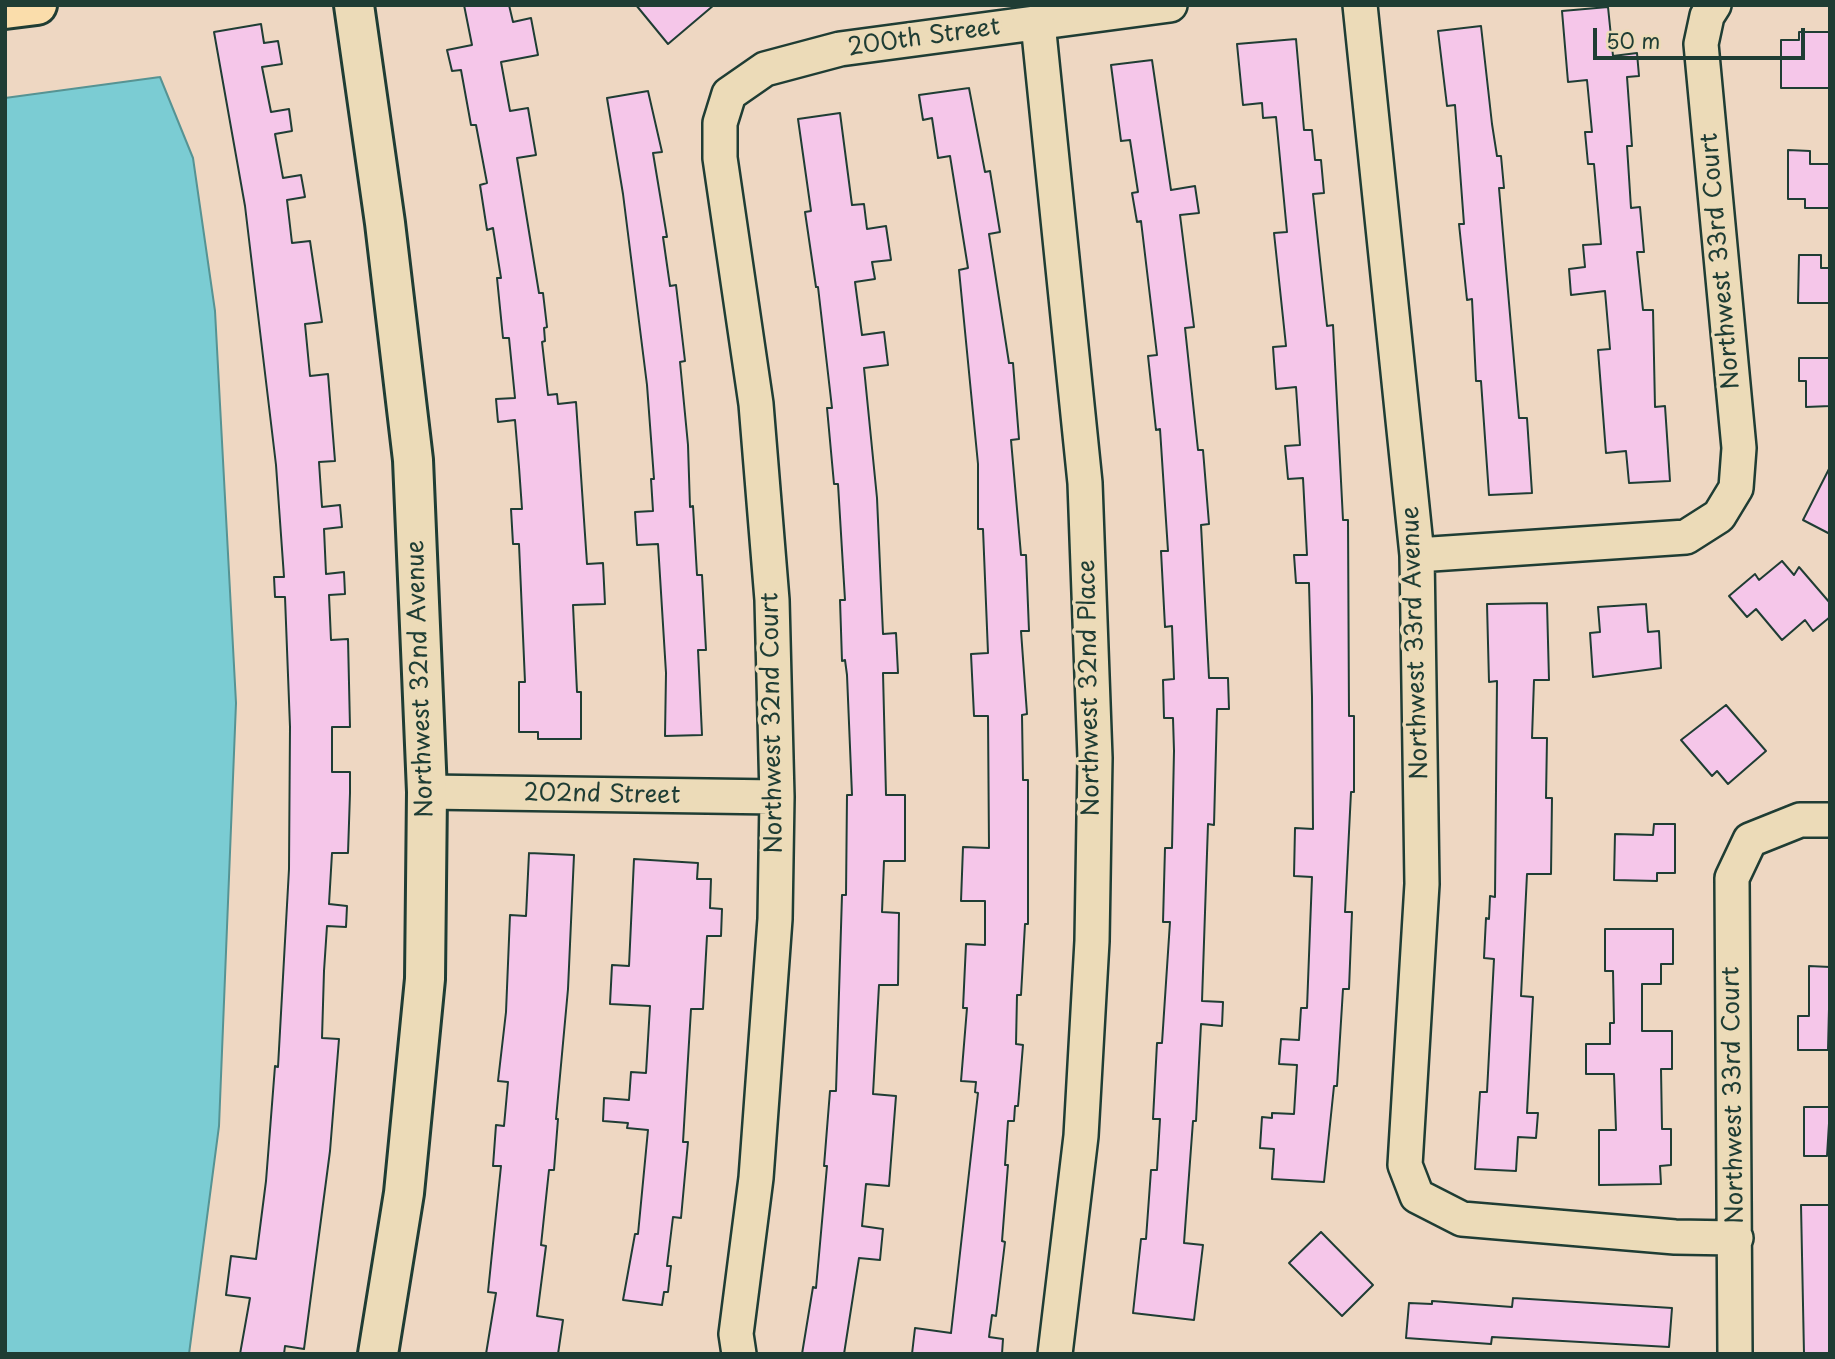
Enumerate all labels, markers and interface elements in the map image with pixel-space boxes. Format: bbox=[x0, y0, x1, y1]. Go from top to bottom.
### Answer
street label: 200th Street bbox=[846, 13, 1002, 63]
scale bar bbox=[1597, 14, 1809, 58]
text: 50 m bbox=[1606, 24, 1660, 56]
street label: Northwest 33rd Court bbox=[1695, 131, 1747, 391]
street label: Northwest 33rd Avenue bbox=[1397, 506, 1435, 780]
street label: Northwest 32nd Avenue bbox=[402, 540, 440, 818]
street label: Northwest 32nd Place bbox=[1073, 559, 1107, 817]
street label: Northwest 32nd Court bbox=[756, 592, 790, 854]
street label: 202nd Street bbox=[523, 779, 681, 811]
street label: Northwest 33rd Court bbox=[1717, 966, 1751, 1224]

